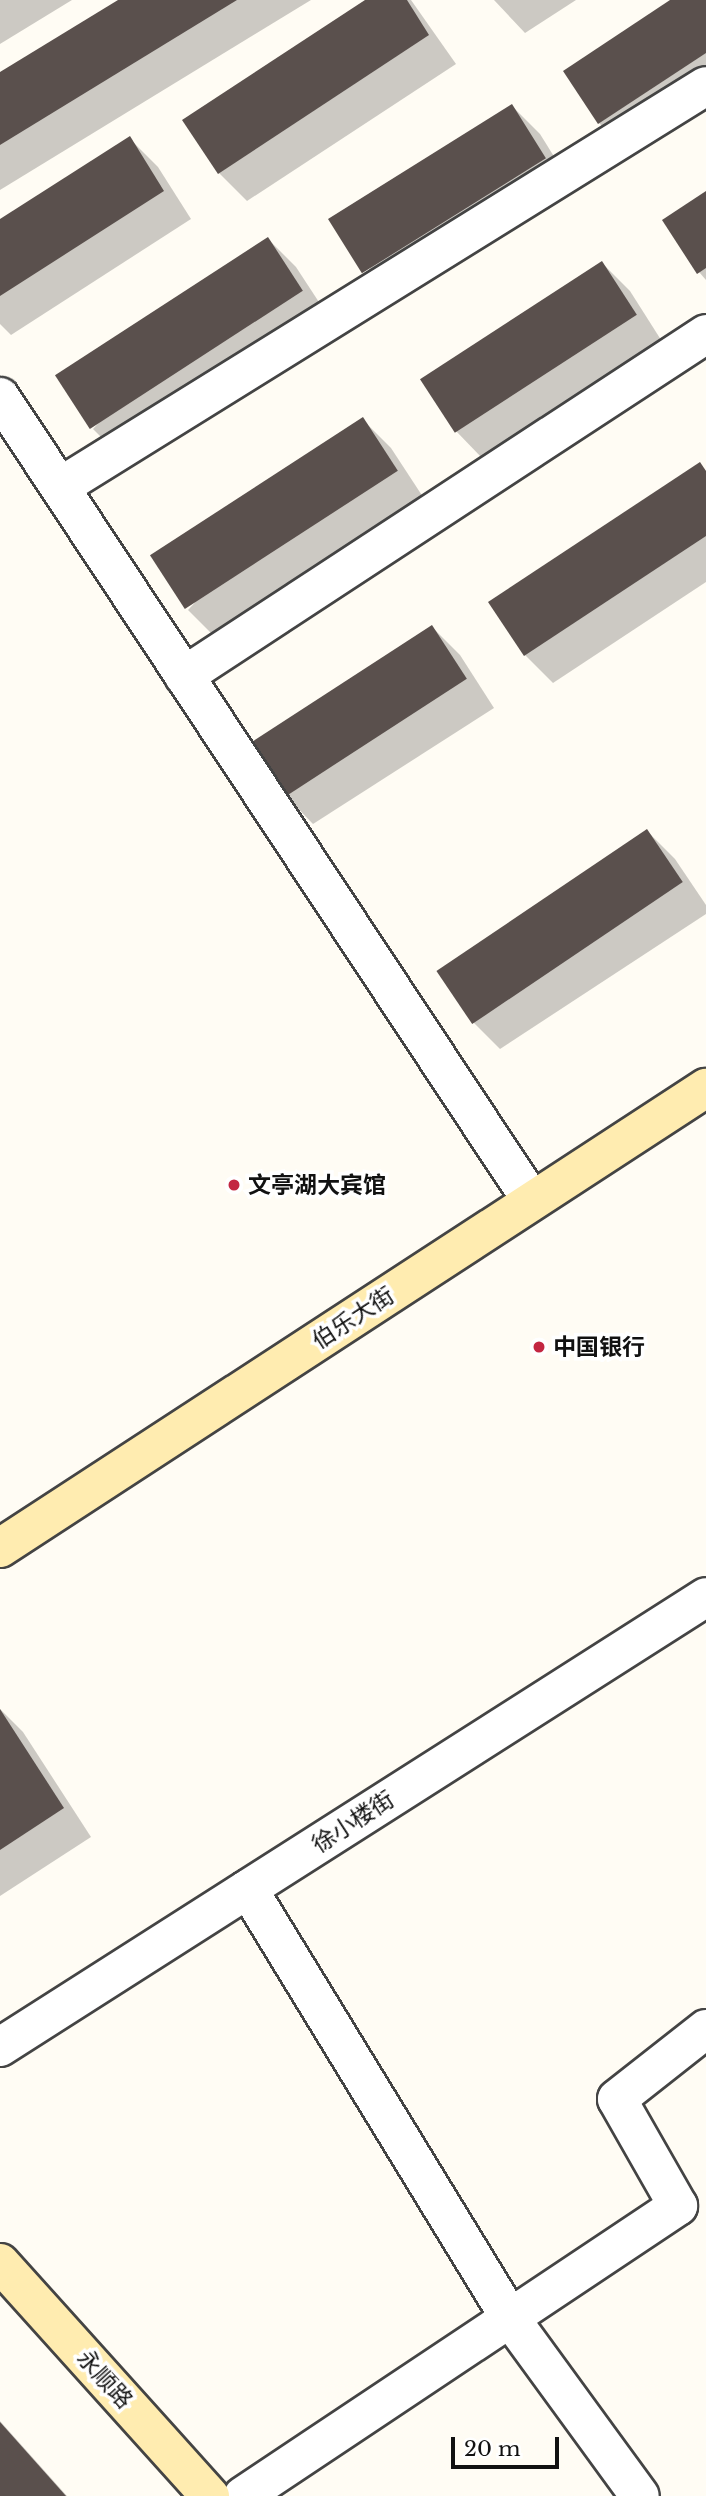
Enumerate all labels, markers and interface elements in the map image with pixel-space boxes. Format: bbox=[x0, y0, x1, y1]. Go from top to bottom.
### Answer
place label: 文亭湖大宾馆 bbox=[248, 1171, 386, 1199]
marker: 文亭湖大宾馆 bbox=[226, 1177, 242, 1193]
street label: 伯乐大街 bbox=[307, 1281, 399, 1355]
place label: 中国银行 bbox=[553, 1333, 645, 1361]
marker: 中国银行 bbox=[531, 1339, 547, 1355]
street label: 徐小楼街 bbox=[307, 1785, 399, 1859]
street label: 永顺路 bbox=[72, 2344, 138, 2414]
scale bar bbox=[454, 2422, 562, 2466]
text: 20 m bbox=[464, 2436, 521, 2462]

